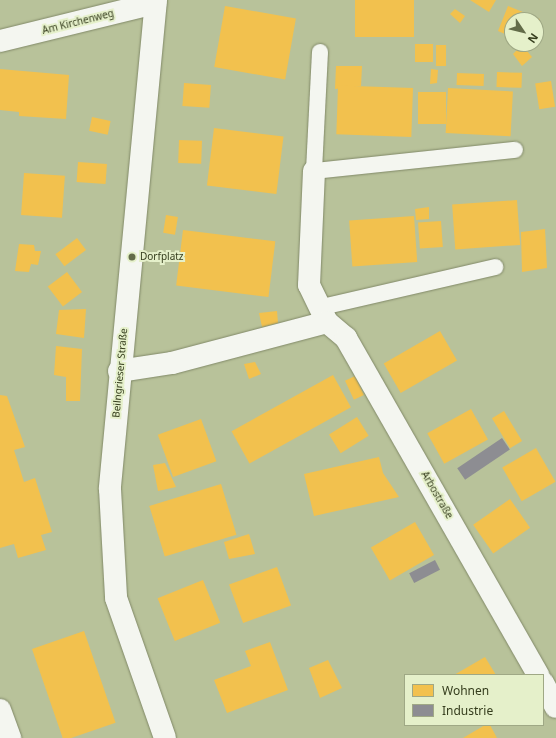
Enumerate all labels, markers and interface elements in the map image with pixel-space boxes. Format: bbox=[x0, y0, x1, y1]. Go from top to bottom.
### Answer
street label: Am Kirchenweg bbox=[41, 7, 115, 37]
north arrow bbox=[504, 12, 544, 52]
text: N bbox=[525, 31, 542, 47]
place label: Dorfplatz bbox=[140, 251, 184, 263]
marker: Dorfplatz bbox=[127, 252, 137, 262]
street label: Beilngrieser Straße bbox=[110, 328, 130, 418]
street label: Arbostraße bbox=[419, 469, 455, 521]
legend bbox=[404, 674, 544, 726]
text: Wohnen bbox=[442, 682, 489, 699]
text: Industrie bbox=[442, 702, 493, 719]

